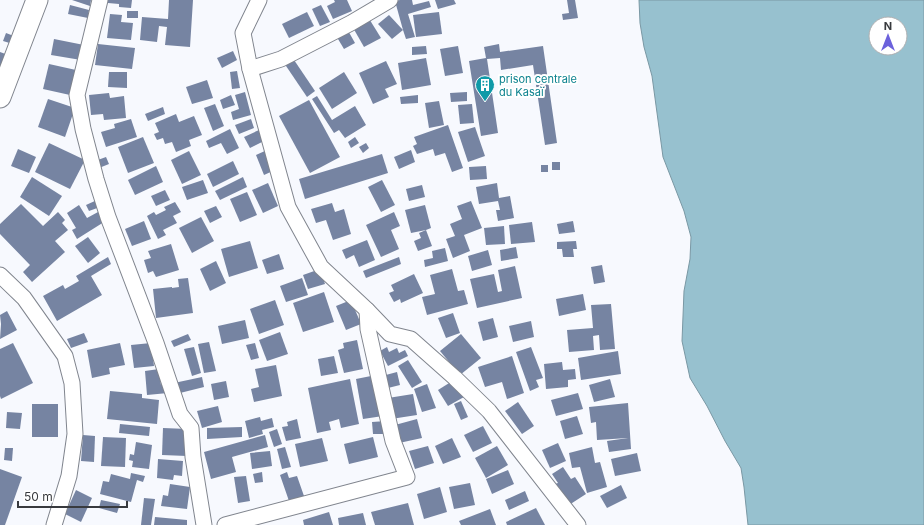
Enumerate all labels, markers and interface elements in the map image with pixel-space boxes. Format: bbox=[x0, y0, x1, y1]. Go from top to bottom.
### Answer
north arrow bbox=[868, 16, 908, 56]
text: N bbox=[884, 19, 892, 33]
place label: prison centrale du Kasaï bbox=[499, 72, 577, 99]
building icon: prison centrale du Kasaï bbox=[474, 74, 496, 102]
scale bar bbox=[18, 483, 127, 509]
text: 50 m bbox=[24, 489, 53, 504]

